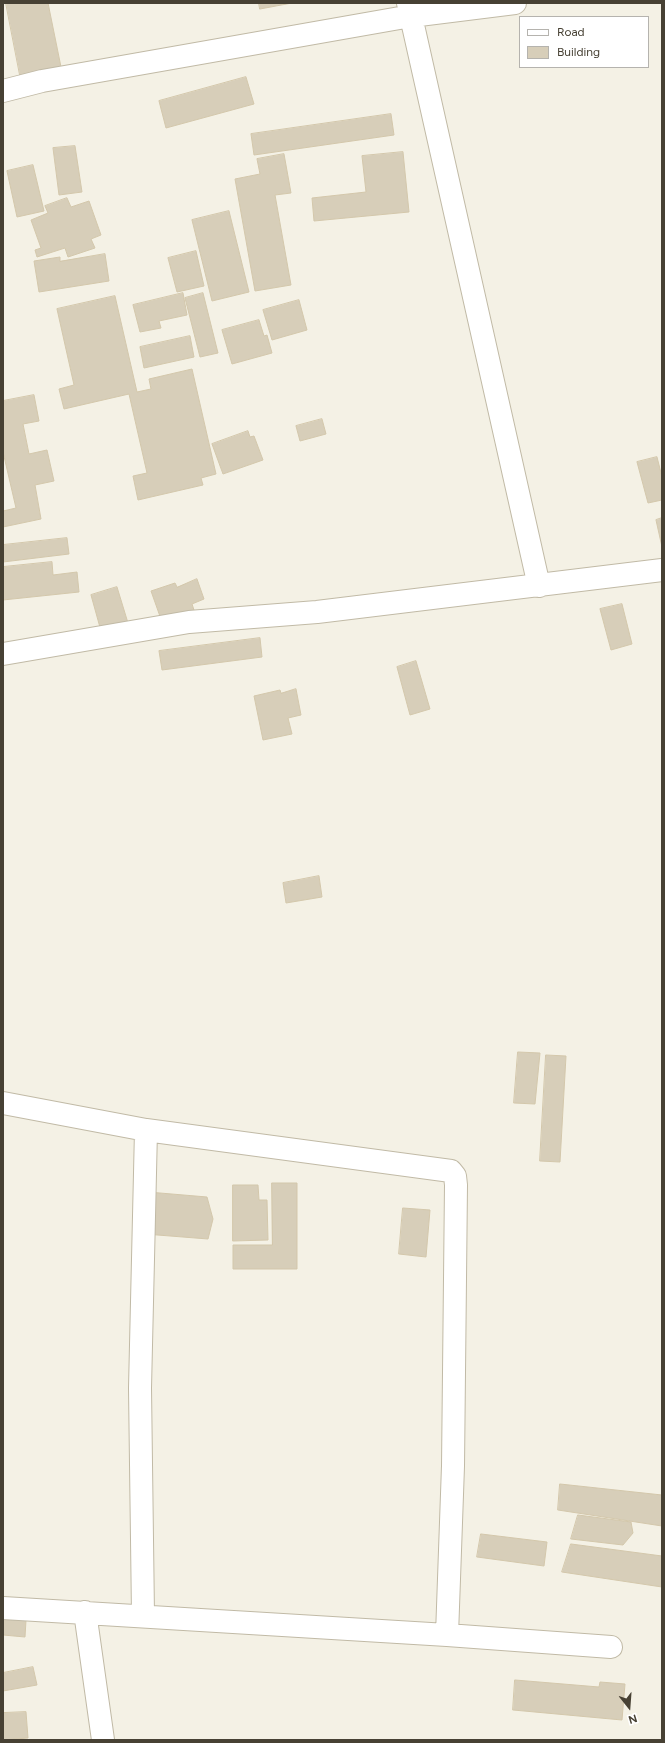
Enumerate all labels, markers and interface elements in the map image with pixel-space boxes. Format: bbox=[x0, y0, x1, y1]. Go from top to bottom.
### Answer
legend bbox=[519, 16, 649, 68]
text: Road bbox=[557, 25, 585, 39]
text: Building bbox=[557, 45, 600, 59]
north arrow bbox=[609, 1687, 649, 1727]
text: N bbox=[627, 1711, 639, 1726]

